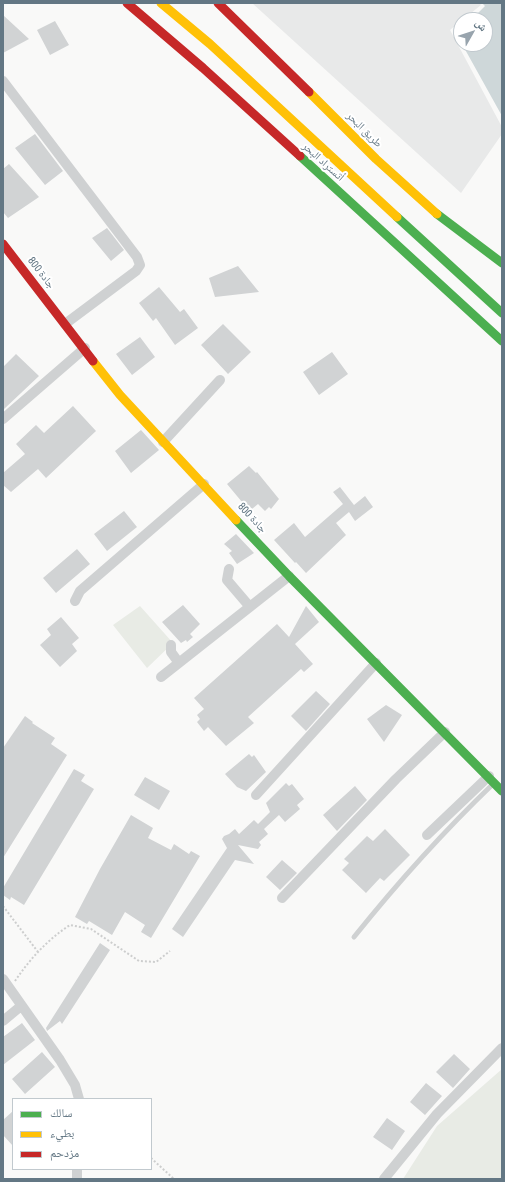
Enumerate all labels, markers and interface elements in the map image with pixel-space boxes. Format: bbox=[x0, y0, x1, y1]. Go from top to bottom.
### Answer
north arrow bbox=[453, 12, 493, 52]
text: ش bbox=[472, 16, 491, 34]
street label: طريق البحر bbox=[343, 109, 385, 151]
street label: أتستراد البحر bbox=[299, 140, 347, 184]
street label: جادة 800 bbox=[25, 255, 57, 291]
street label: جادة 800 bbox=[235, 500, 269, 536]
legend bbox=[12, 1098, 152, 1170]
text: سالك bbox=[50, 1105, 72, 1121]
text: بطيء bbox=[50, 1125, 74, 1141]
text: مزدحم bbox=[50, 1145, 79, 1161]

